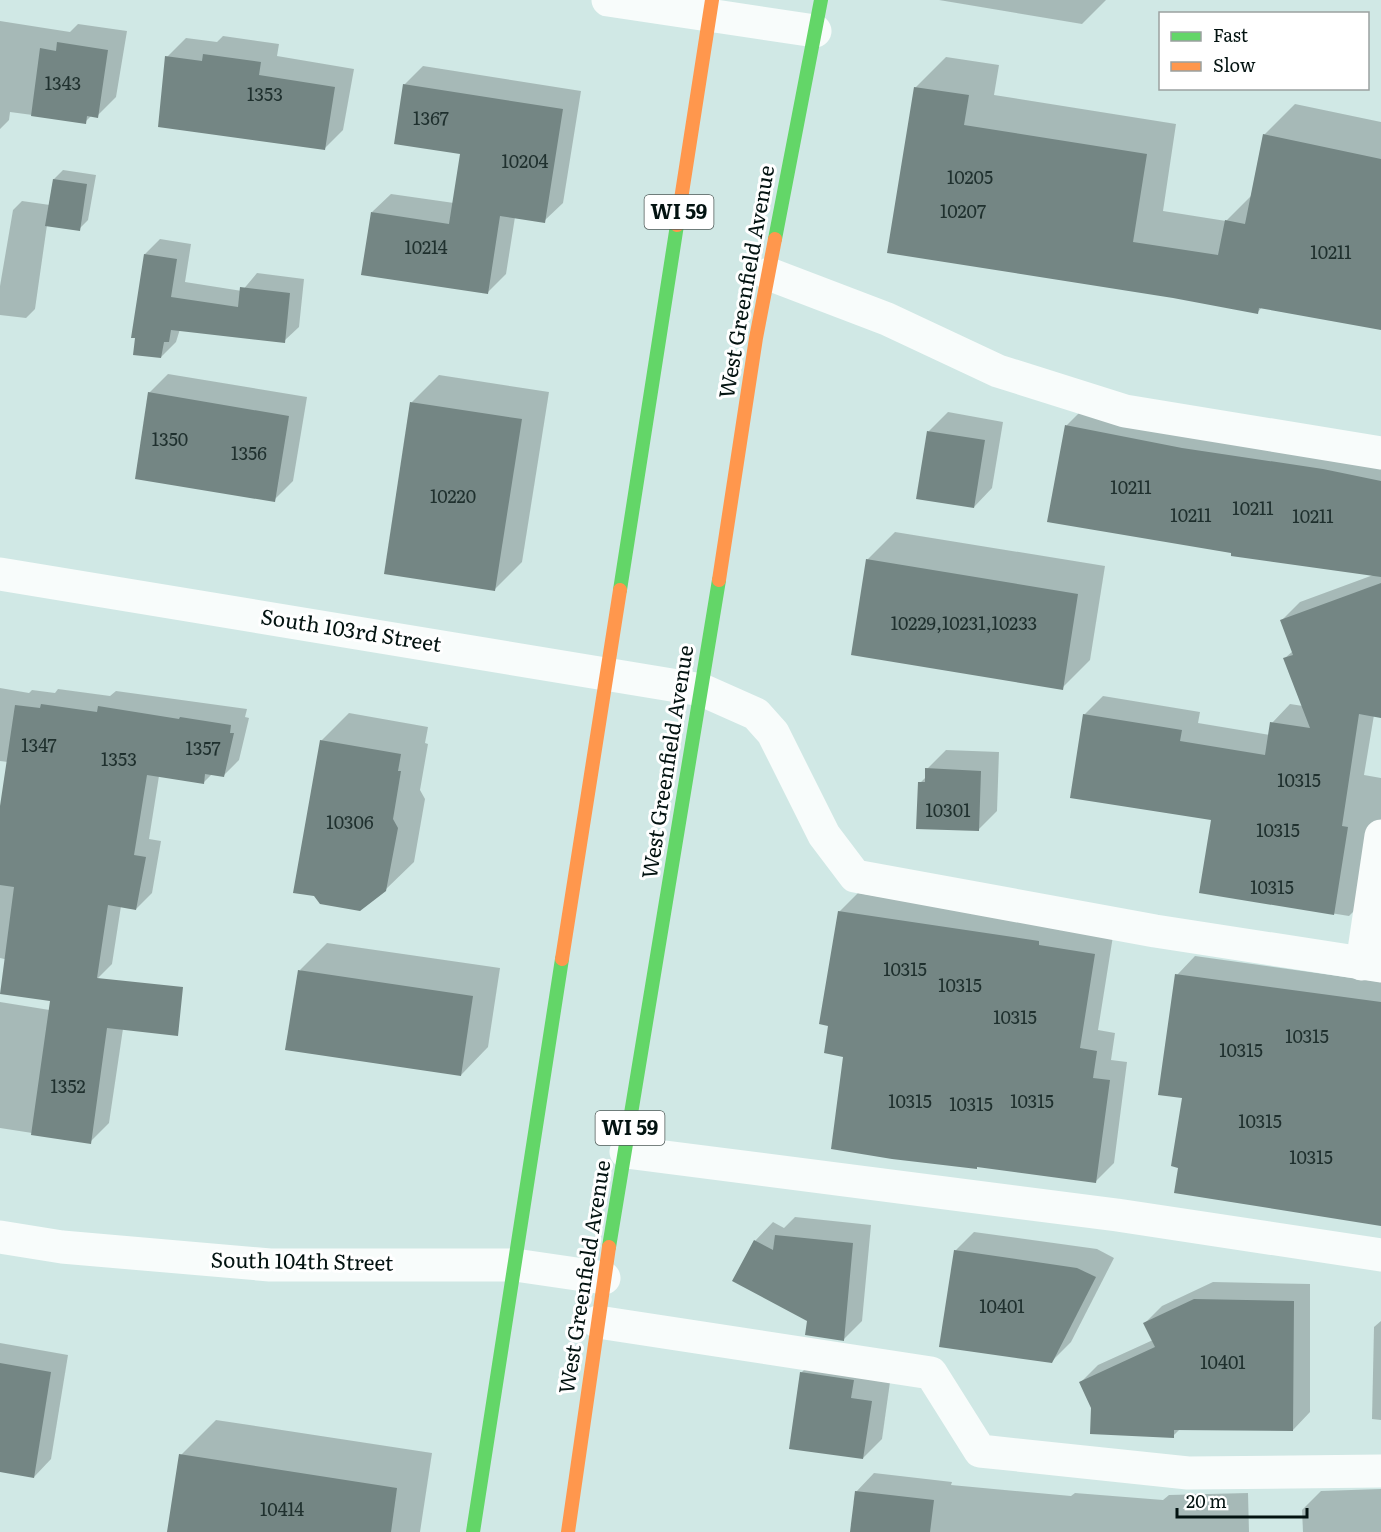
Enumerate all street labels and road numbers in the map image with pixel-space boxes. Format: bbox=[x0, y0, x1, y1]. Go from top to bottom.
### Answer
street label: West Greenfield Avenue bbox=[709, 162, 780, 401]
road number: WI 59 bbox=[644, 195, 714, 229]
street label: South 103rd Street bbox=[259, 599, 445, 658]
street label: West Greenfield Avenue bbox=[632, 642, 699, 881]
road number: WI 59 bbox=[596, 1111, 664, 1145]
street label: West Greenfield Avenue bbox=[549, 1157, 616, 1396]
street label: South 104th Street bbox=[210, 1242, 394, 1277]

